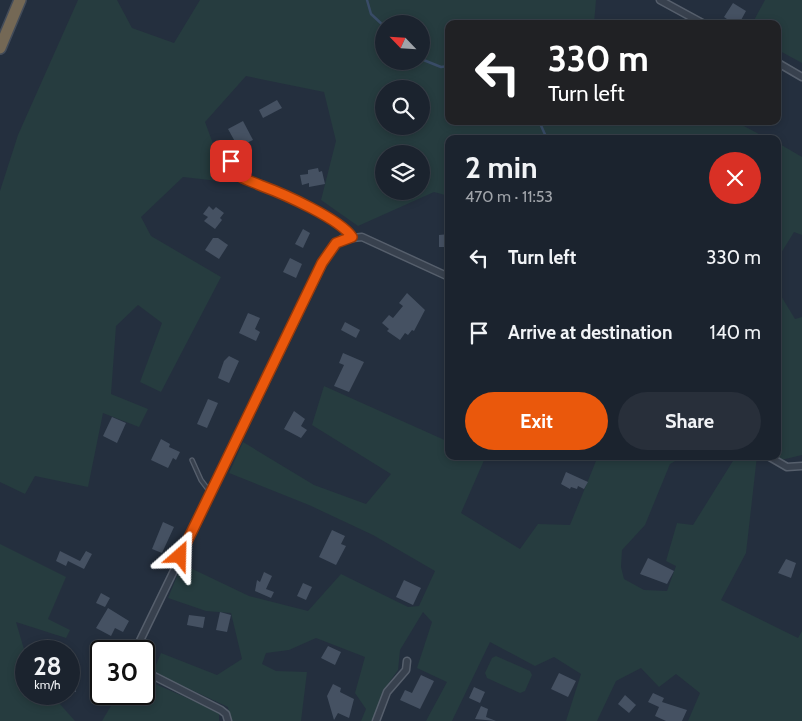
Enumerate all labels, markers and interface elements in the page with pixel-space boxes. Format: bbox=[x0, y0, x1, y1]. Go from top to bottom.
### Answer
north arrow bbox=[375, 15, 430, 70]
map controls bbox=[375, 15, 430, 200]
text: 330 m bbox=[548, 37, 649, 80]
icon: left bbox=[465, 40, 530, 105]
button: search bbox=[375, 80, 430, 135]
text: Turn left bbox=[548, 80, 625, 107]
pin bbox=[210, 140, 252, 182]
button: layers bbox=[375, 145, 430, 200]
icon: arrive bbox=[217, 147, 245, 175]
text: 2 min bbox=[465, 149, 537, 186]
button: close bbox=[709, 152, 761, 204]
text: 470 m · 11:53 bbox=[465, 187, 553, 206]
icon: left bbox=[465, 244, 493, 272]
text: Turn left bbox=[508, 246, 576, 269]
text: 330 m bbox=[706, 246, 761, 269]
icon: arrive bbox=[465, 319, 493, 347]
text: Arrive at destination bbox=[508, 321, 672, 344]
text: 140 m bbox=[710, 321, 761, 344]
button: Exit bbox=[465, 392, 608, 450]
button: Share bbox=[618, 392, 761, 450]
position arrow bbox=[153, 529, 205, 581]
speed limit sign: 30 bbox=[90, 640, 155, 705]
text: 28 bbox=[33, 651, 62, 681]
text: km/h bbox=[34, 677, 61, 692]

